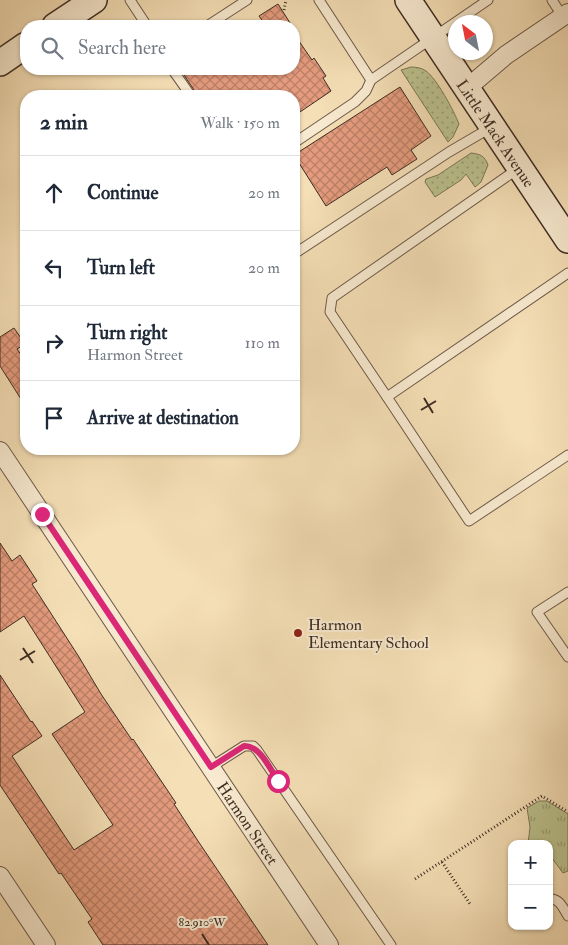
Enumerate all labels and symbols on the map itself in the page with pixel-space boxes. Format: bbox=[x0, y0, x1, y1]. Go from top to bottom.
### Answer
north arrow bbox=[448, 15, 493, 60]
street label: Little Mack Avenue bbox=[452, 76, 539, 192]
route end bbox=[31, 503, 54, 526]
place label: Harmon Elementary School bbox=[308, 615, 429, 653]
marker: Harmon Elementary School bbox=[292, 627, 304, 639]
route start bbox=[267, 770, 290, 793]
street label: Harmon Street bbox=[212, 778, 282, 869]
text: 82.910°W bbox=[179, 915, 226, 930]

